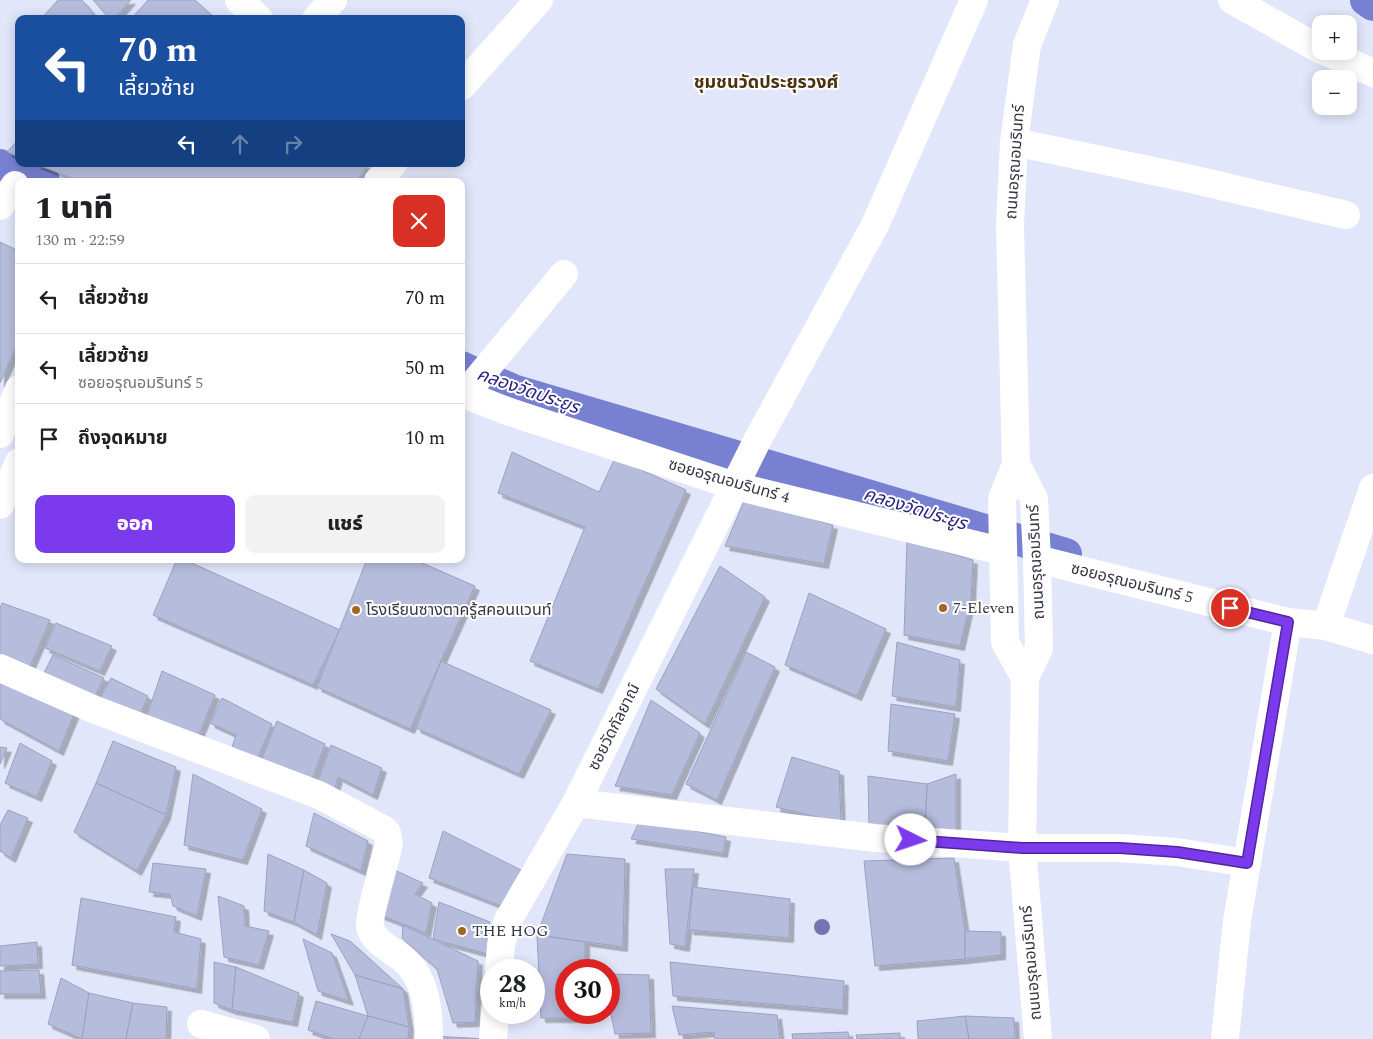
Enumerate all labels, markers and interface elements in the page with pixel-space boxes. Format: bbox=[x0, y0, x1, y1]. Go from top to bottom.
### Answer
map controls bbox=[1312, 15, 1357, 115]
button: + bbox=[1312, 15, 1357, 60]
text: 70 m bbox=[118, 24, 198, 77]
icon: left bbox=[35, 35, 100, 100]
district label: ชุมชนวัดประยุรวงศ์ bbox=[694, 69, 838, 96]
button: − bbox=[1312, 70, 1357, 115]
text: เลี้ยวซ้าย bbox=[118, 72, 195, 105]
street label: ถนนอรุณอมรินทร์ bbox=[999, 103, 1031, 220]
icon: left bbox=[173, 130, 201, 158]
icon: ahead bbox=[226, 130, 254, 158]
icon: right bbox=[279, 130, 307, 158]
text: 1 นาที bbox=[35, 186, 113, 232]
button: close bbox=[393, 195, 445, 247]
text: 130 m · 22:59 bbox=[35, 228, 125, 252]
text: เลี้ยวซ้าย bbox=[78, 284, 149, 313]
text: 70 m bbox=[405, 284, 445, 313]
icon: left bbox=[35, 285, 63, 313]
text: เลี้ยวซ้าย bbox=[78, 342, 149, 371]
text: 50 m bbox=[405, 354, 445, 383]
icon: left bbox=[35, 355, 63, 383]
water label: คลองวัดประยูร bbox=[473, 361, 584, 421]
text: ซอยอรุณอมรินทร์ 5 bbox=[78, 371, 203, 395]
text: ถึงจุดหมาย bbox=[78, 424, 168, 453]
text: 10 m bbox=[405, 424, 445, 453]
icon: arrive bbox=[35, 425, 63, 453]
street label: ซอยอรุณอมรินทร์ 4 bbox=[665, 452, 793, 510]
water label: คลองวัดประยูร bbox=[860, 481, 971, 538]
button: ออก bbox=[35, 495, 235, 553]
button: แชร์ bbox=[245, 495, 445, 553]
street label: ถนนอรุณอมรินทร์ bbox=[1021, 503, 1051, 620]
street label: ซอยอรุณอมรินทร์ 5 bbox=[1068, 556, 1196, 610]
pin bbox=[1209, 587, 1251, 629]
icon: arrive bbox=[1216, 594, 1244, 622]
place label: 7-Eleven bbox=[953, 596, 1015, 620]
place label: โรงเรียนซางตาครู้สคอนแวนท์ bbox=[366, 598, 551, 622]
marker: 7-Eleven bbox=[937, 602, 949, 614]
marker: โรงเรียนซางตาครู้สคอนแวนท์ bbox=[350, 604, 362, 616]
street label: ซอยวัดกัลยาณ์ bbox=[582, 679, 646, 775]
position arrow bbox=[884, 813, 936, 865]
street label: ถนนอรุณอมรินทร์ bbox=[1014, 904, 1048, 1021]
place label: THE HOG bbox=[472, 919, 549, 943]
marker: THE HOG bbox=[456, 925, 468, 937]
speed limit sign: 30 bbox=[555, 959, 620, 1024]
text: 28 bbox=[498, 966, 527, 1004]
text: km/h bbox=[499, 994, 526, 1013]

